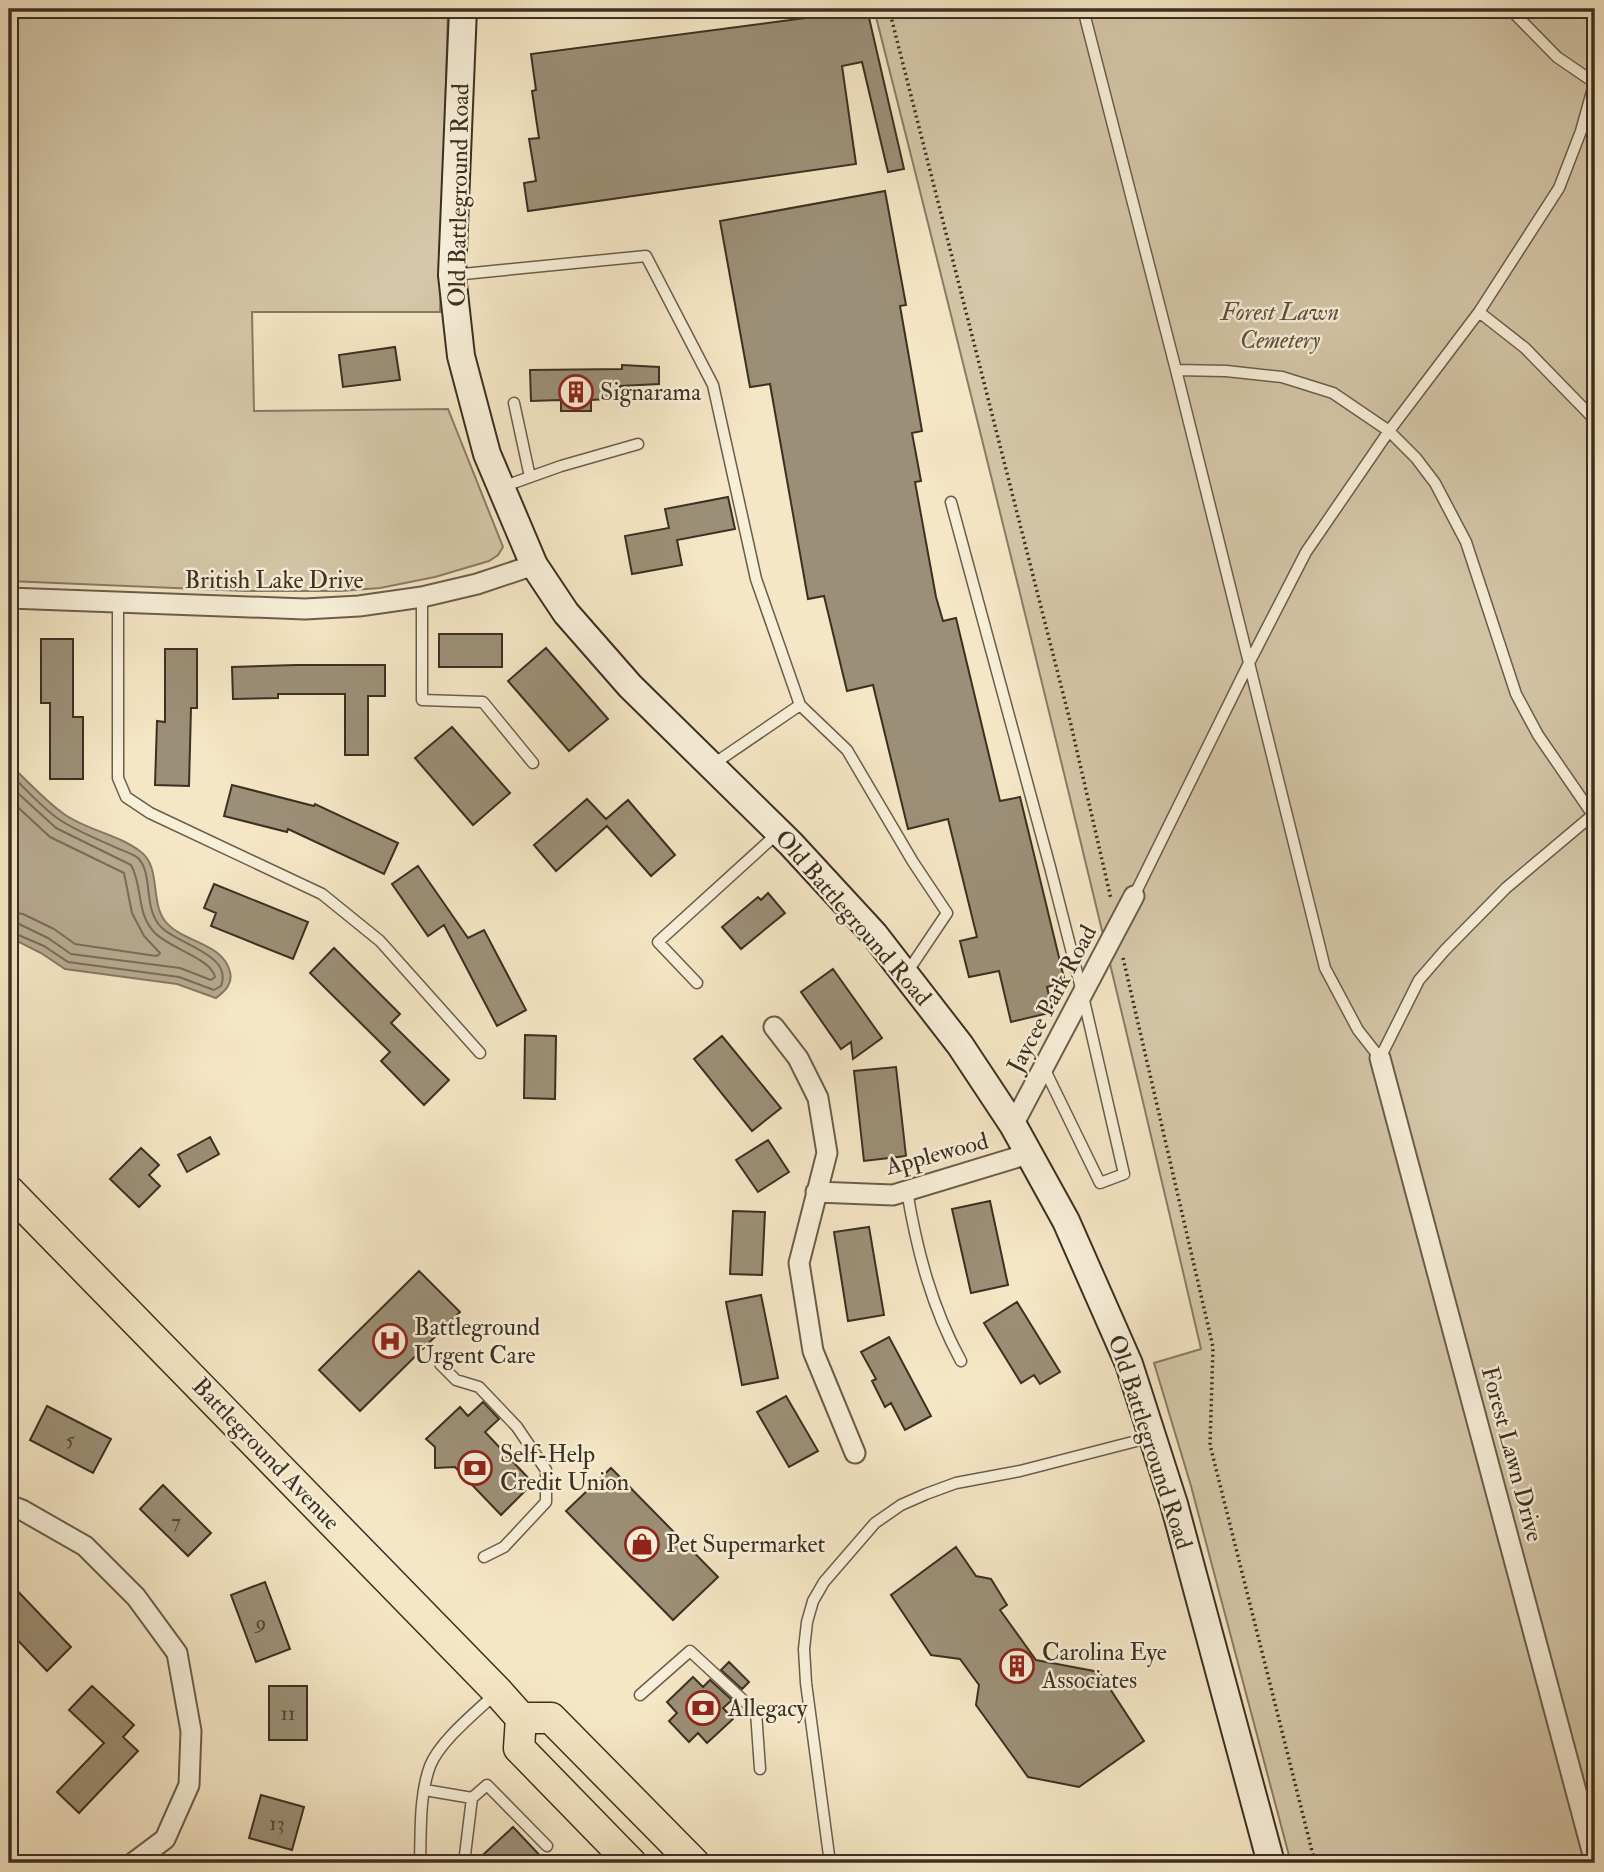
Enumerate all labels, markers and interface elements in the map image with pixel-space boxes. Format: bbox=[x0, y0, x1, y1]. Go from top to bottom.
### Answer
street label: Old Battleground Road bbox=[442, 83, 476, 307]
park label: Forest Lawn Cemetery bbox=[1220, 297, 1339, 356]
building icon: Signarama bbox=[557, 373, 595, 411]
place label: Signarama bbox=[600, 377, 702, 408]
street label: British Lake Drive bbox=[184, 565, 364, 596]
street label: Old Battleground Road bbox=[768, 823, 938, 1013]
street label: Jaycee Park Road bbox=[1000, 920, 1104, 1079]
street label: Applewood bbox=[881, 1125, 992, 1183]
place label: Battleground Urgent Care bbox=[414, 1312, 540, 1371]
hospital icon: Battleground Urgent Care bbox=[371, 1322, 409, 1360]
street label: Old Battleground Road bbox=[1101, 1331, 1199, 1553]
street label: Forest Lawn Drive bbox=[1474, 1363, 1550, 1545]
street label: Battleground Avenue bbox=[185, 1371, 347, 1537]
house number: 5 bbox=[65, 1426, 75, 1453]
place label: Self-Help Credit Union bbox=[500, 1439, 629, 1498]
bank icon: Self-Help Credit Union bbox=[456, 1449, 494, 1487]
house number: 7 bbox=[171, 1508, 181, 1535]
shop icon: Pet Supermarket bbox=[623, 1525, 661, 1563]
place label: Pet Supermarket bbox=[666, 1529, 826, 1560]
house number: 9 bbox=[254, 1609, 266, 1636]
place label: Carolina Eye Associates bbox=[1041, 1637, 1167, 1696]
building icon: Carolina Eye Associates bbox=[998, 1647, 1036, 1685]
bank icon: Allegacy bbox=[684, 1689, 722, 1727]
place label: Allegacy bbox=[727, 1693, 808, 1724]
house number: 11 bbox=[281, 1700, 296, 1727]
house number: 13 bbox=[269, 1810, 285, 1837]

